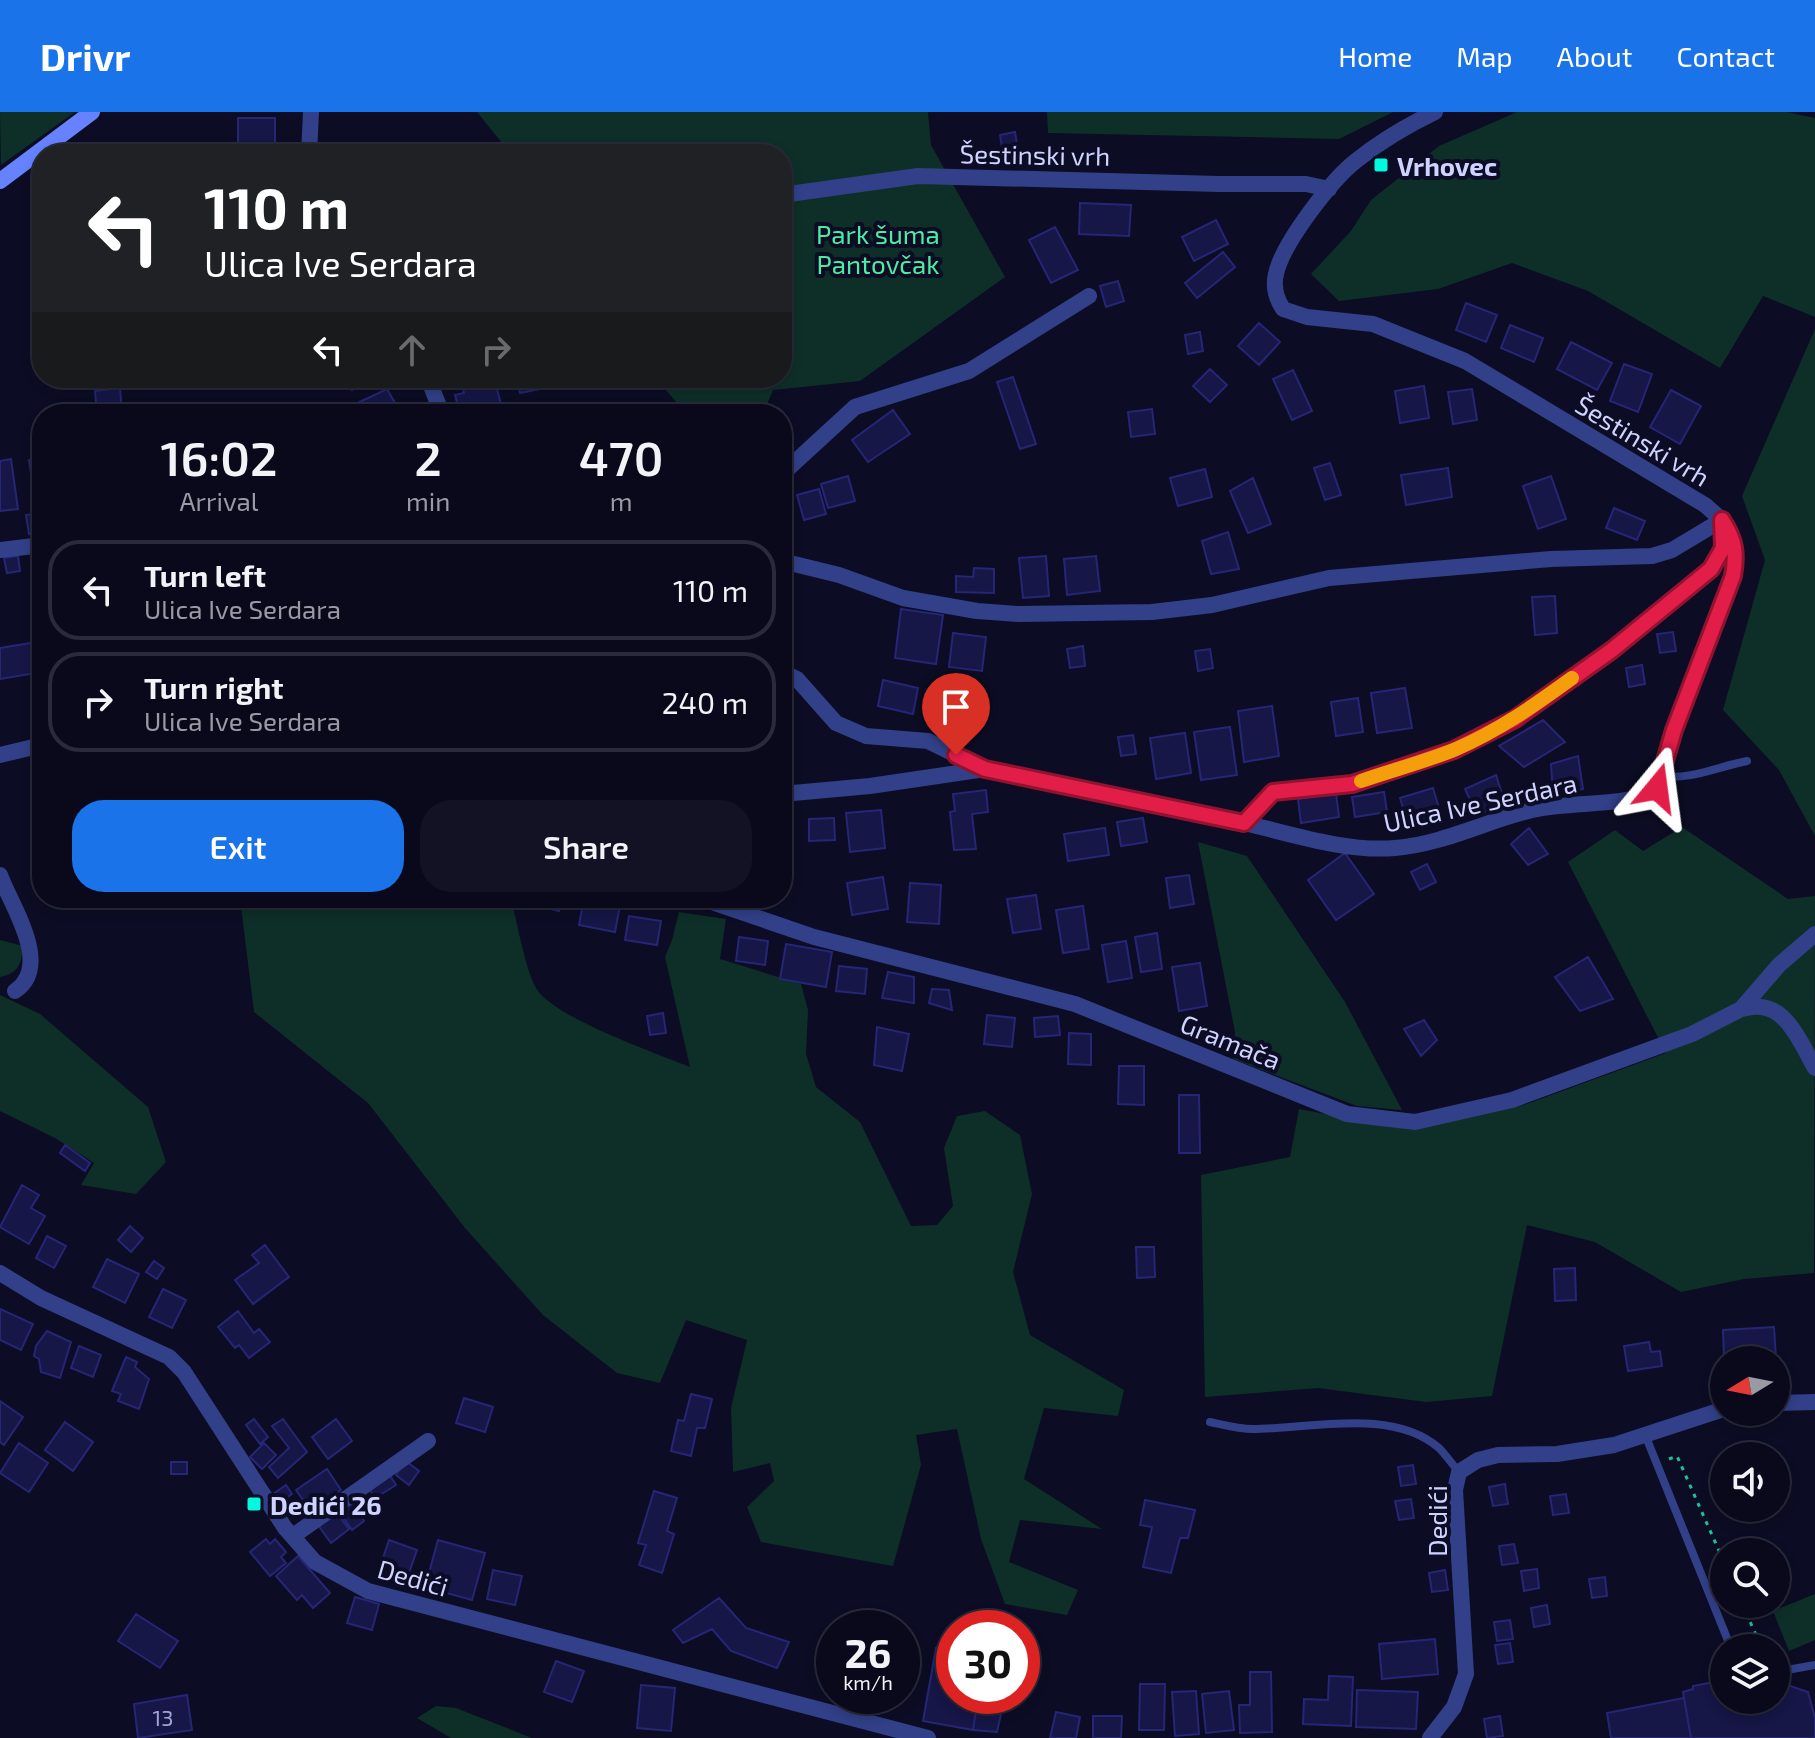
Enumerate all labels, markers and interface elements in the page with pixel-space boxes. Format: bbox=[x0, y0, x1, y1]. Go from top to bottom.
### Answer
text: Drivr bbox=[40, 33, 130, 79]
text: Home bbox=[1338, 39, 1412, 73]
text: Map bbox=[1456, 39, 1513, 73]
text: About bbox=[1557, 39, 1632, 73]
text: Contact bbox=[1676, 39, 1775, 73]
street label: Šestinski vrh bbox=[959, 137, 1111, 171]
place label: Vrhovec bbox=[1397, 150, 1497, 181]
marker: Vrhovec bbox=[1372, 156, 1390, 174]
text: 110 m bbox=[204, 173, 349, 240]
icon: left bbox=[72, 176, 176, 280]
park label: Park šuma Pantovčak bbox=[816, 218, 940, 279]
text: Ulica Ive Serdara bbox=[204, 241, 477, 284]
icon: left bbox=[306, 328, 350, 372]
icon: ahead bbox=[390, 328, 434, 372]
icon: right bbox=[474, 328, 518, 372]
street label: Šestinski vrh bbox=[1570, 388, 1716, 492]
text: 16:02 bbox=[160, 428, 278, 486]
text: 2 bbox=[414, 428, 442, 486]
text: 470 bbox=[579, 428, 664, 486]
text: Arrival bbox=[179, 485, 259, 516]
text: min bbox=[406, 485, 450, 516]
text: m bbox=[610, 485, 633, 516]
text: Turn left bbox=[144, 557, 266, 593]
icon: left bbox=[76, 568, 120, 612]
text: 110 m bbox=[673, 572, 748, 608]
text: Ulica Ive Serdara bbox=[144, 593, 341, 624]
text: Turn right bbox=[144, 669, 284, 705]
pin bbox=[922, 673, 990, 755]
icon: right bbox=[76, 680, 120, 724]
text: 240 m bbox=[662, 684, 748, 720]
icon: arrive bbox=[934, 685, 978, 729]
text: Ulica Ive Serdara bbox=[144, 705, 341, 736]
position arrow bbox=[1615, 746, 1699, 830]
street label: Ulica Ive Serdara bbox=[1380, 766, 1580, 838]
button: Exit bbox=[72, 800, 404, 892]
button: Share bbox=[420, 800, 752, 892]
street label: Gramača bbox=[1176, 1007, 1286, 1075]
north arrow bbox=[1710, 1346, 1790, 1426]
map controls bbox=[1710, 1346, 1790, 1714]
button: sound bbox=[1710, 1442, 1790, 1522]
street label: Dedići bbox=[1421, 1485, 1452, 1557]
place label: Dedići 26 bbox=[270, 1489, 382, 1520]
marker: Dedići 26 bbox=[245, 1495, 263, 1513]
button: search bbox=[1710, 1538, 1790, 1618]
street label: Dedići bbox=[374, 1552, 452, 1602]
speed limit sign: 30 bbox=[936, 1610, 1040, 1714]
text: 26 bbox=[845, 1628, 891, 1676]
button: layers bbox=[1710, 1634, 1790, 1714]
text: km/h bbox=[843, 1670, 893, 1694]
house number: 13 bbox=[153, 1704, 174, 1730]

